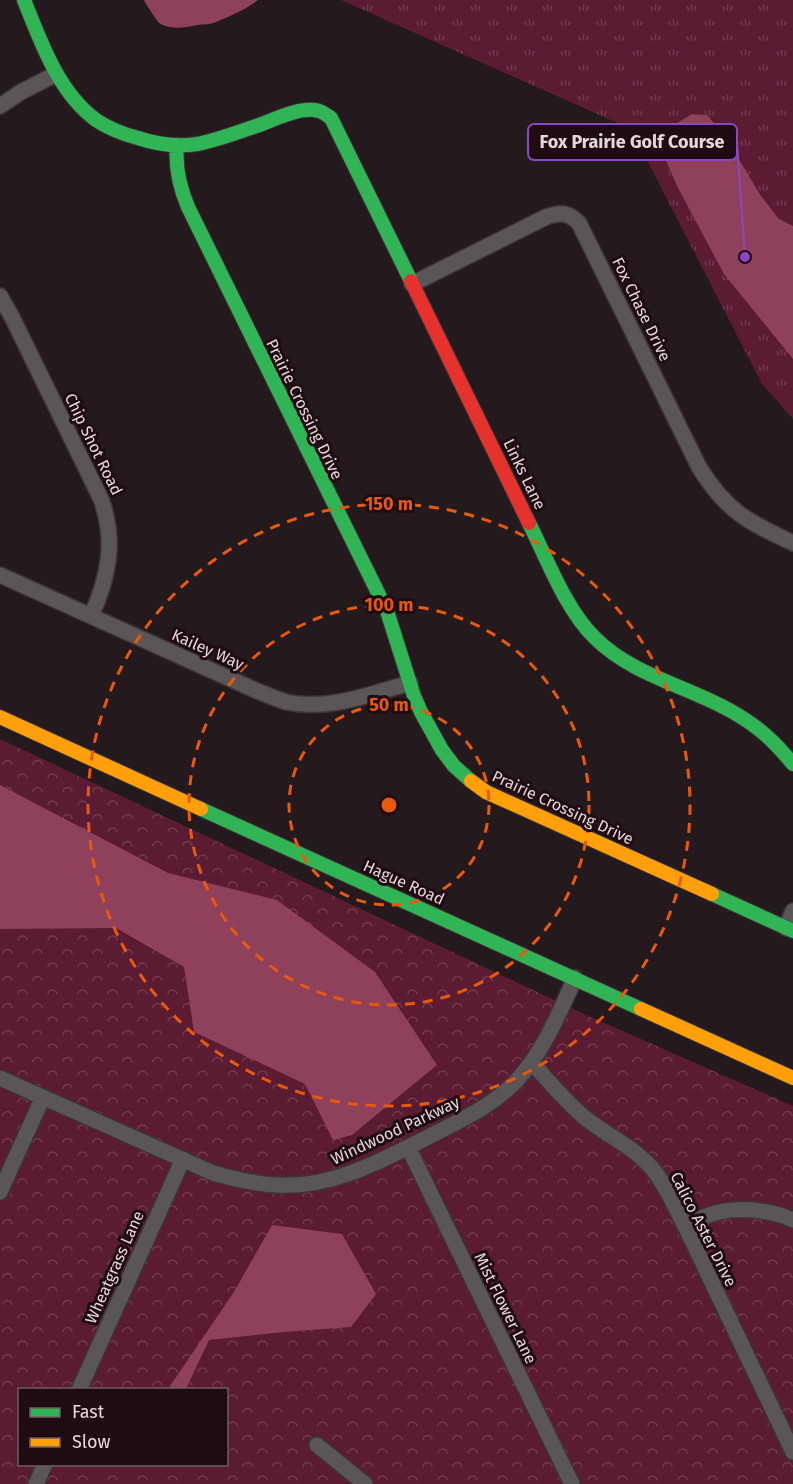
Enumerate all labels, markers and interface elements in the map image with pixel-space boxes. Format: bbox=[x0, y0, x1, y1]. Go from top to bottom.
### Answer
callout: Fox Prairie Golf Course bbox=[528, 124, 737, 160]
text: Fox Prairie Golf Course bbox=[540, 131, 725, 153]
street label: Fox Chase Drive bbox=[608, 254, 675, 364]
street label: Prairie Crossing Drive bbox=[262, 336, 347, 483]
street label: Chip Shot Road bbox=[61, 390, 126, 498]
street label: Links Lane bbox=[499, 436, 550, 513]
text: 150 m bbox=[365, 493, 413, 515]
text: 100 m bbox=[365, 594, 413, 616]
street label: Kailey Way bbox=[169, 625, 247, 674]
text: 50 m bbox=[369, 694, 409, 716]
street label: Prairie Crossing Drive bbox=[489, 766, 637, 849]
centre of rings bbox=[379, 795, 399, 815]
street label: Hague Road bbox=[360, 856, 447, 909]
street label: Windwood Parkway bbox=[328, 1092, 463, 1169]
street label: Calico Aster Drive bbox=[666, 1169, 741, 1290]
street label: Wheatgrass Lane bbox=[81, 1208, 148, 1327]
street label: Mist Flower Lane bbox=[470, 1250, 541, 1367]
legend bbox=[18, 1388, 228, 1466]
text: Fast bbox=[72, 1401, 105, 1423]
text: Slow bbox=[72, 1431, 111, 1453]

